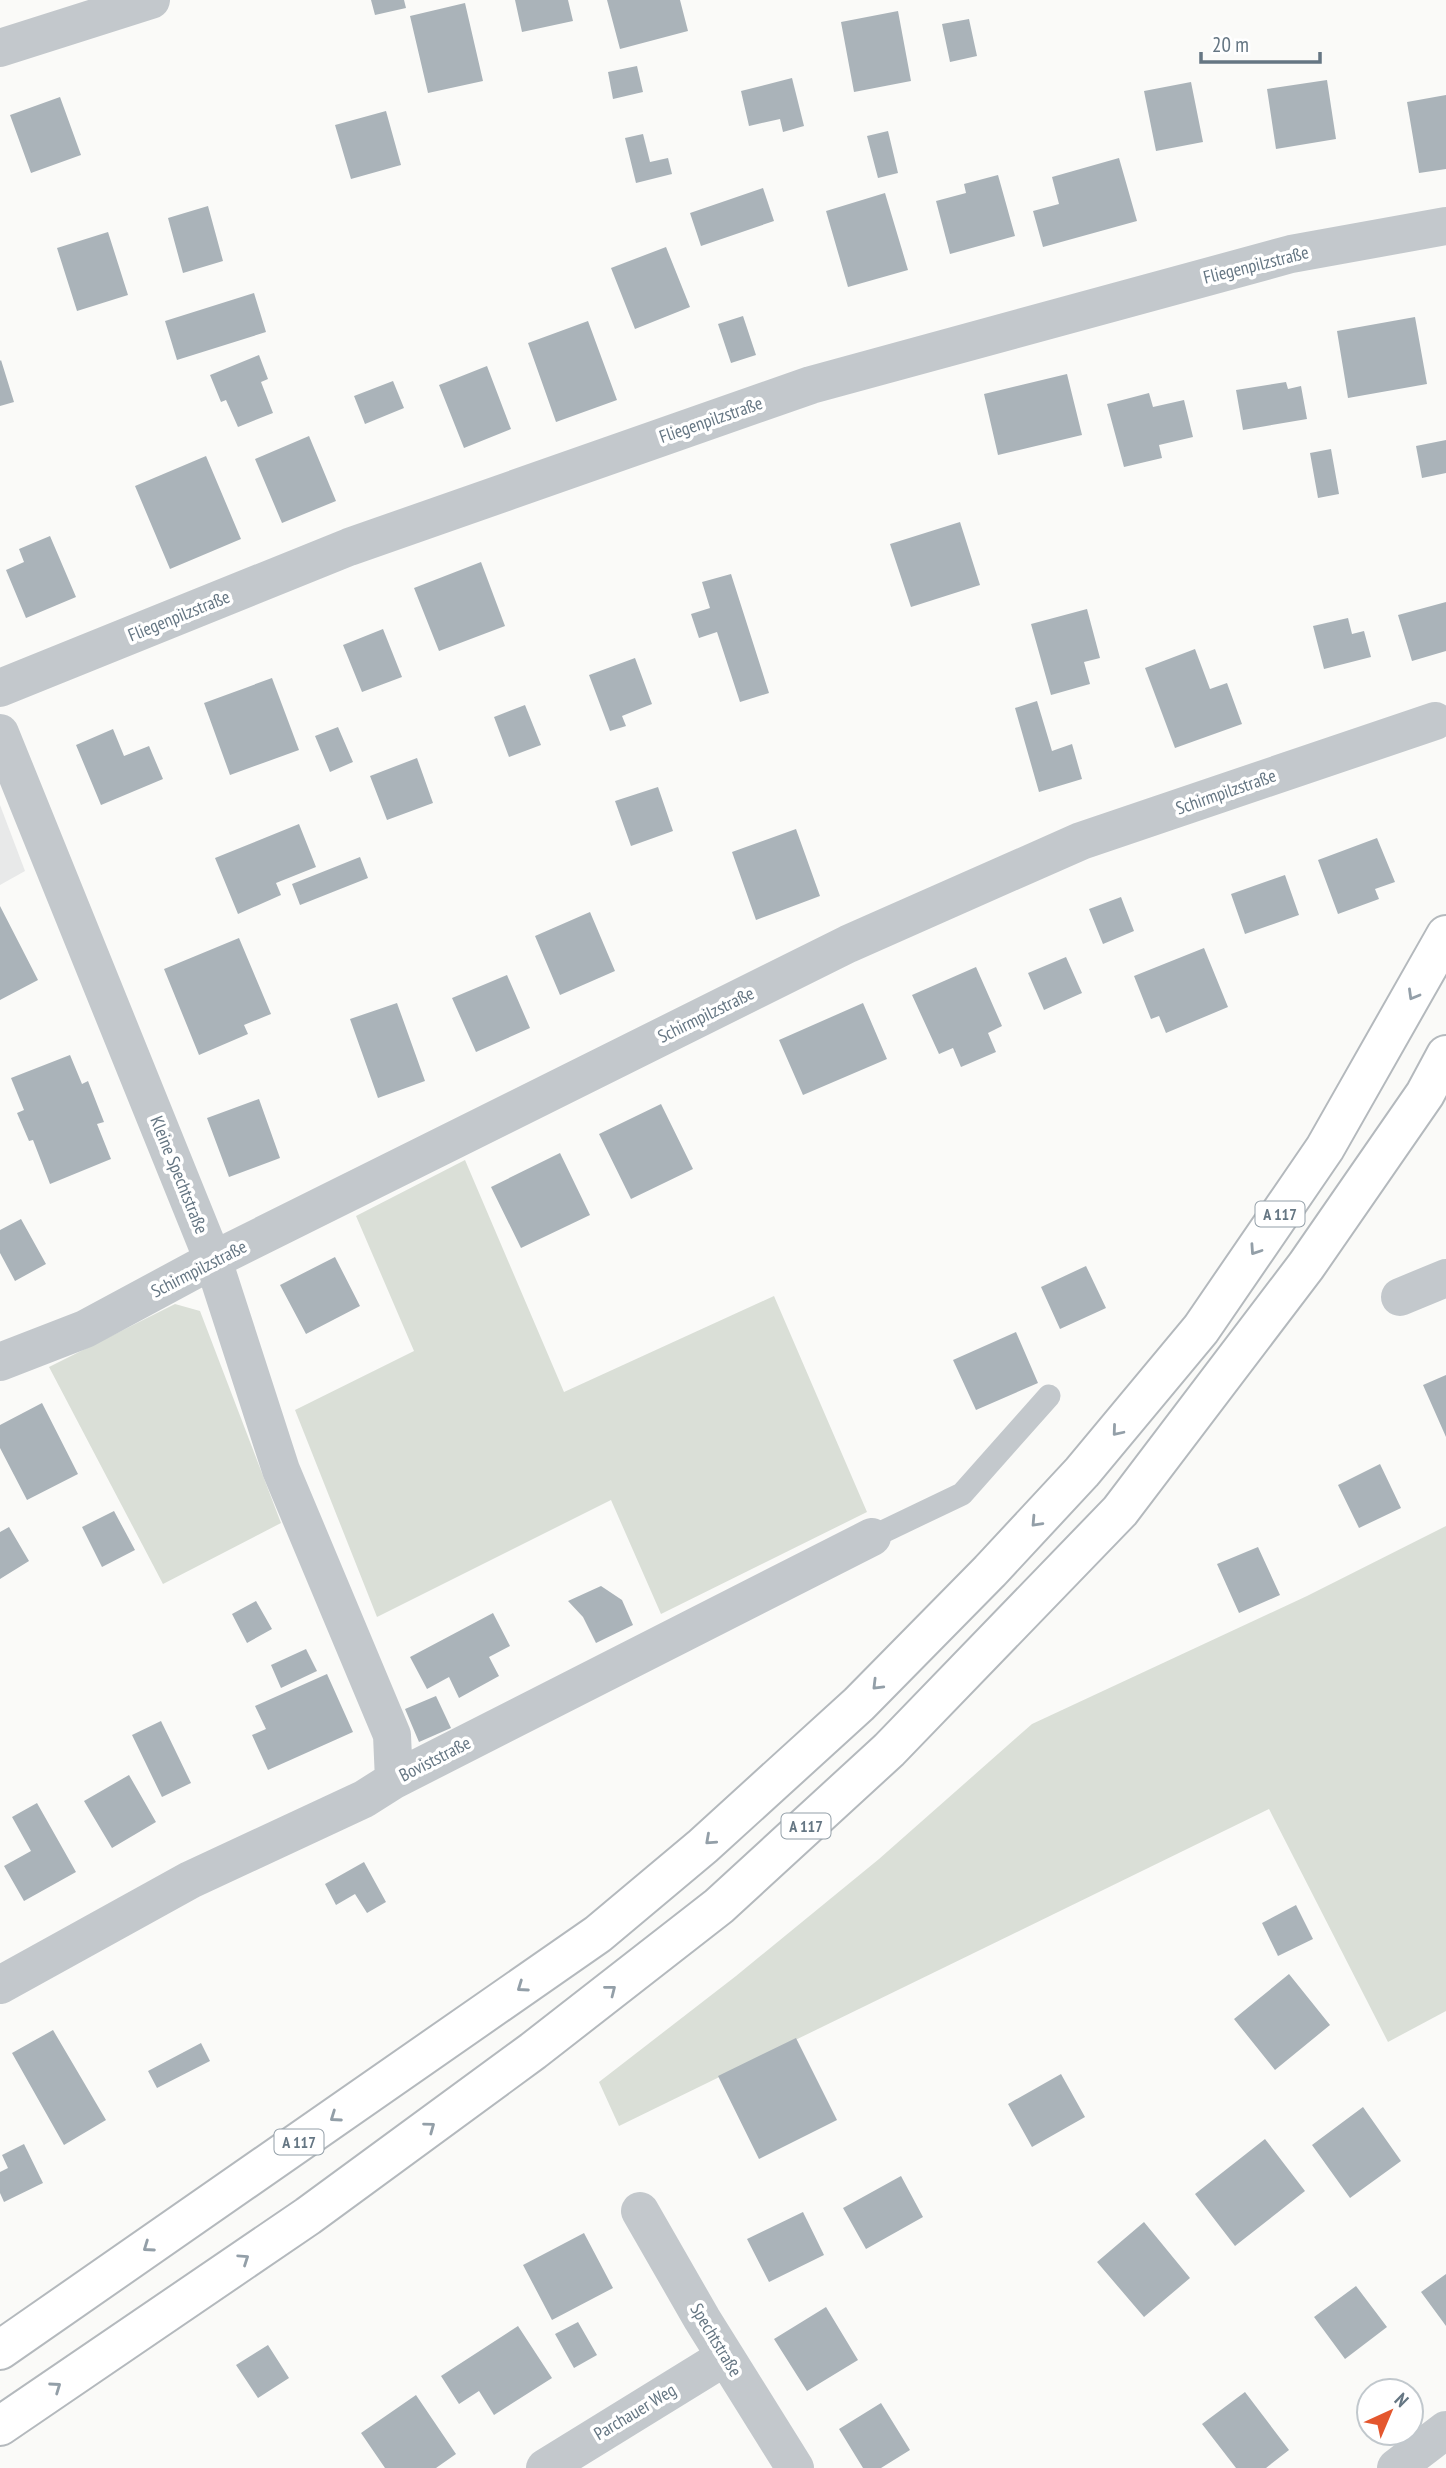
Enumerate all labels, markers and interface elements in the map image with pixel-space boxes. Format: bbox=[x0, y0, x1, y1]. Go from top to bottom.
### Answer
scale bar bbox=[1201, 21, 1320, 65]
text: 20 m bbox=[1212, 31, 1249, 58]
street label: Fliegenpilzstraße bbox=[1201, 240, 1311, 289]
street label: Fliegenpilzstraße bbox=[656, 391, 766, 448]
street label: Fliegenpilzstraße bbox=[125, 585, 233, 646]
street label: Schirmpilzstraße bbox=[1173, 764, 1279, 819]
street label: Schirmpilzstraße bbox=[654, 981, 758, 1048]
one-way arrow bbox=[1408, 987, 1421, 1000]
street label: Kleine Spechtstraße bbox=[145, 1113, 214, 1237]
road number: A 117 bbox=[1256, 1202, 1304, 1226]
street label: Schirmpilzstraße bbox=[147, 1235, 251, 1302]
one-way arrow bbox=[1250, 1243, 1263, 1256]
one-way arrow bbox=[1112, 1423, 1125, 1436]
one-way arrow bbox=[1031, 1514, 1044, 1527]
one-way arrow bbox=[873, 1677, 886, 1690]
street label: Boviststraße bbox=[395, 1731, 474, 1786]
road number: A 117 bbox=[782, 1814, 830, 1838]
one-way arrow bbox=[705, 1831, 718, 1844]
one-way arrow bbox=[517, 1979, 530, 1991]
one-way arrow bbox=[604, 1986, 616, 1999]
one-way arrow bbox=[330, 2109, 343, 2121]
one-way arrow bbox=[422, 2123, 434, 2135]
road number: A 117 bbox=[274, 2130, 324, 2154]
one-way arrow bbox=[143, 2239, 156, 2251]
one-way arrow bbox=[236, 2255, 249, 2267]
street label: Spechtstraße bbox=[686, 2299, 747, 2381]
north arrow bbox=[1355, 2377, 1425, 2447]
street label: Parchauer Weg bbox=[590, 2378, 680, 2445]
one-way arrow bbox=[48, 2383, 61, 2395]
text: N bbox=[1390, 2388, 1414, 2412]

